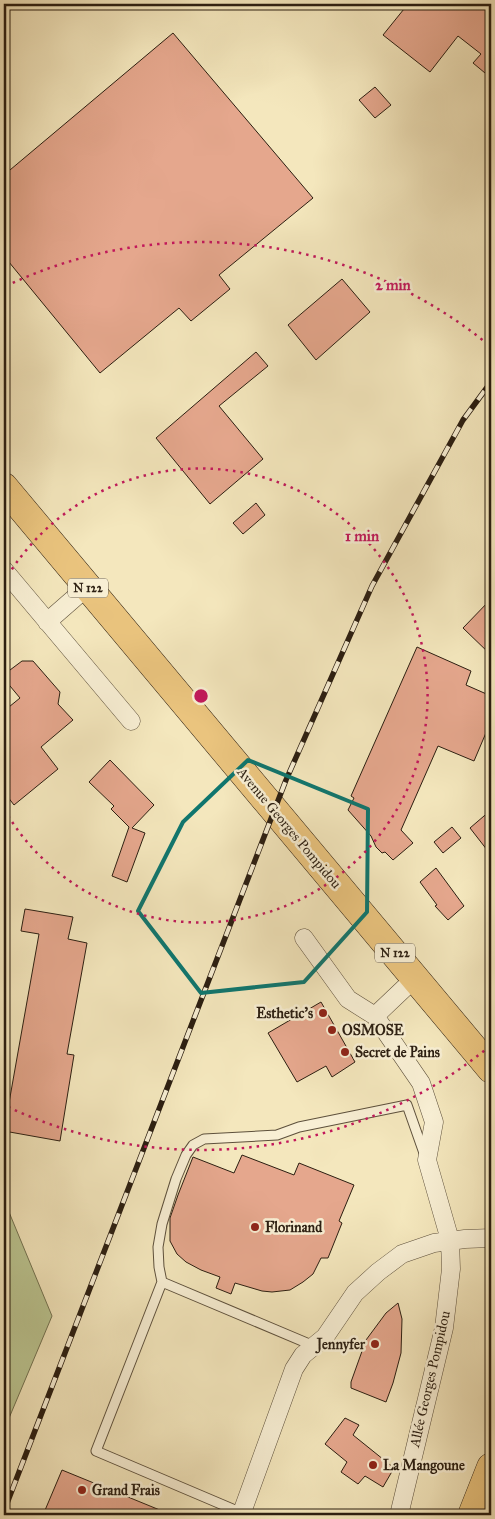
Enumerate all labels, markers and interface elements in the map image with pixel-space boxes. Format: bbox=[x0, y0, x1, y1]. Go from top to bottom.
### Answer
text: 2 min bbox=[375, 276, 412, 294]
text: 1 min bbox=[345, 527, 380, 545]
road number: N 122 bbox=[68, 578, 108, 598]
centre of rings bbox=[192, 687, 210, 705]
street label: Avenue Georges Pompidou bbox=[233, 763, 345, 892]
road number: N 122 bbox=[375, 944, 415, 962]
place label: Esthetic's bbox=[256, 1005, 313, 1022]
marker: Esthetic's bbox=[317, 1007, 329, 1019]
place label: OSMOSE bbox=[342, 1022, 404, 1039]
marker: OSMOSE bbox=[326, 1024, 338, 1036]
place label: Secret de Pains bbox=[355, 1044, 440, 1061]
marker: Secret de Pains bbox=[339, 1046, 351, 1058]
place label: Florinand bbox=[265, 1219, 323, 1236]
marker: Florinand bbox=[249, 1221, 261, 1233]
street label: Allée Georges Pompidou bbox=[406, 1309, 454, 1450]
place label: Jennyfer bbox=[315, 1336, 366, 1354]
marker: Jennyfer bbox=[369, 1338, 381, 1350]
place label: La Mangoune bbox=[383, 1457, 465, 1475]
marker: La Mangoune bbox=[367, 1459, 379, 1471]
place label: Grand Frais bbox=[92, 1482, 160, 1499]
marker: Grand Frais bbox=[76, 1484, 88, 1496]

